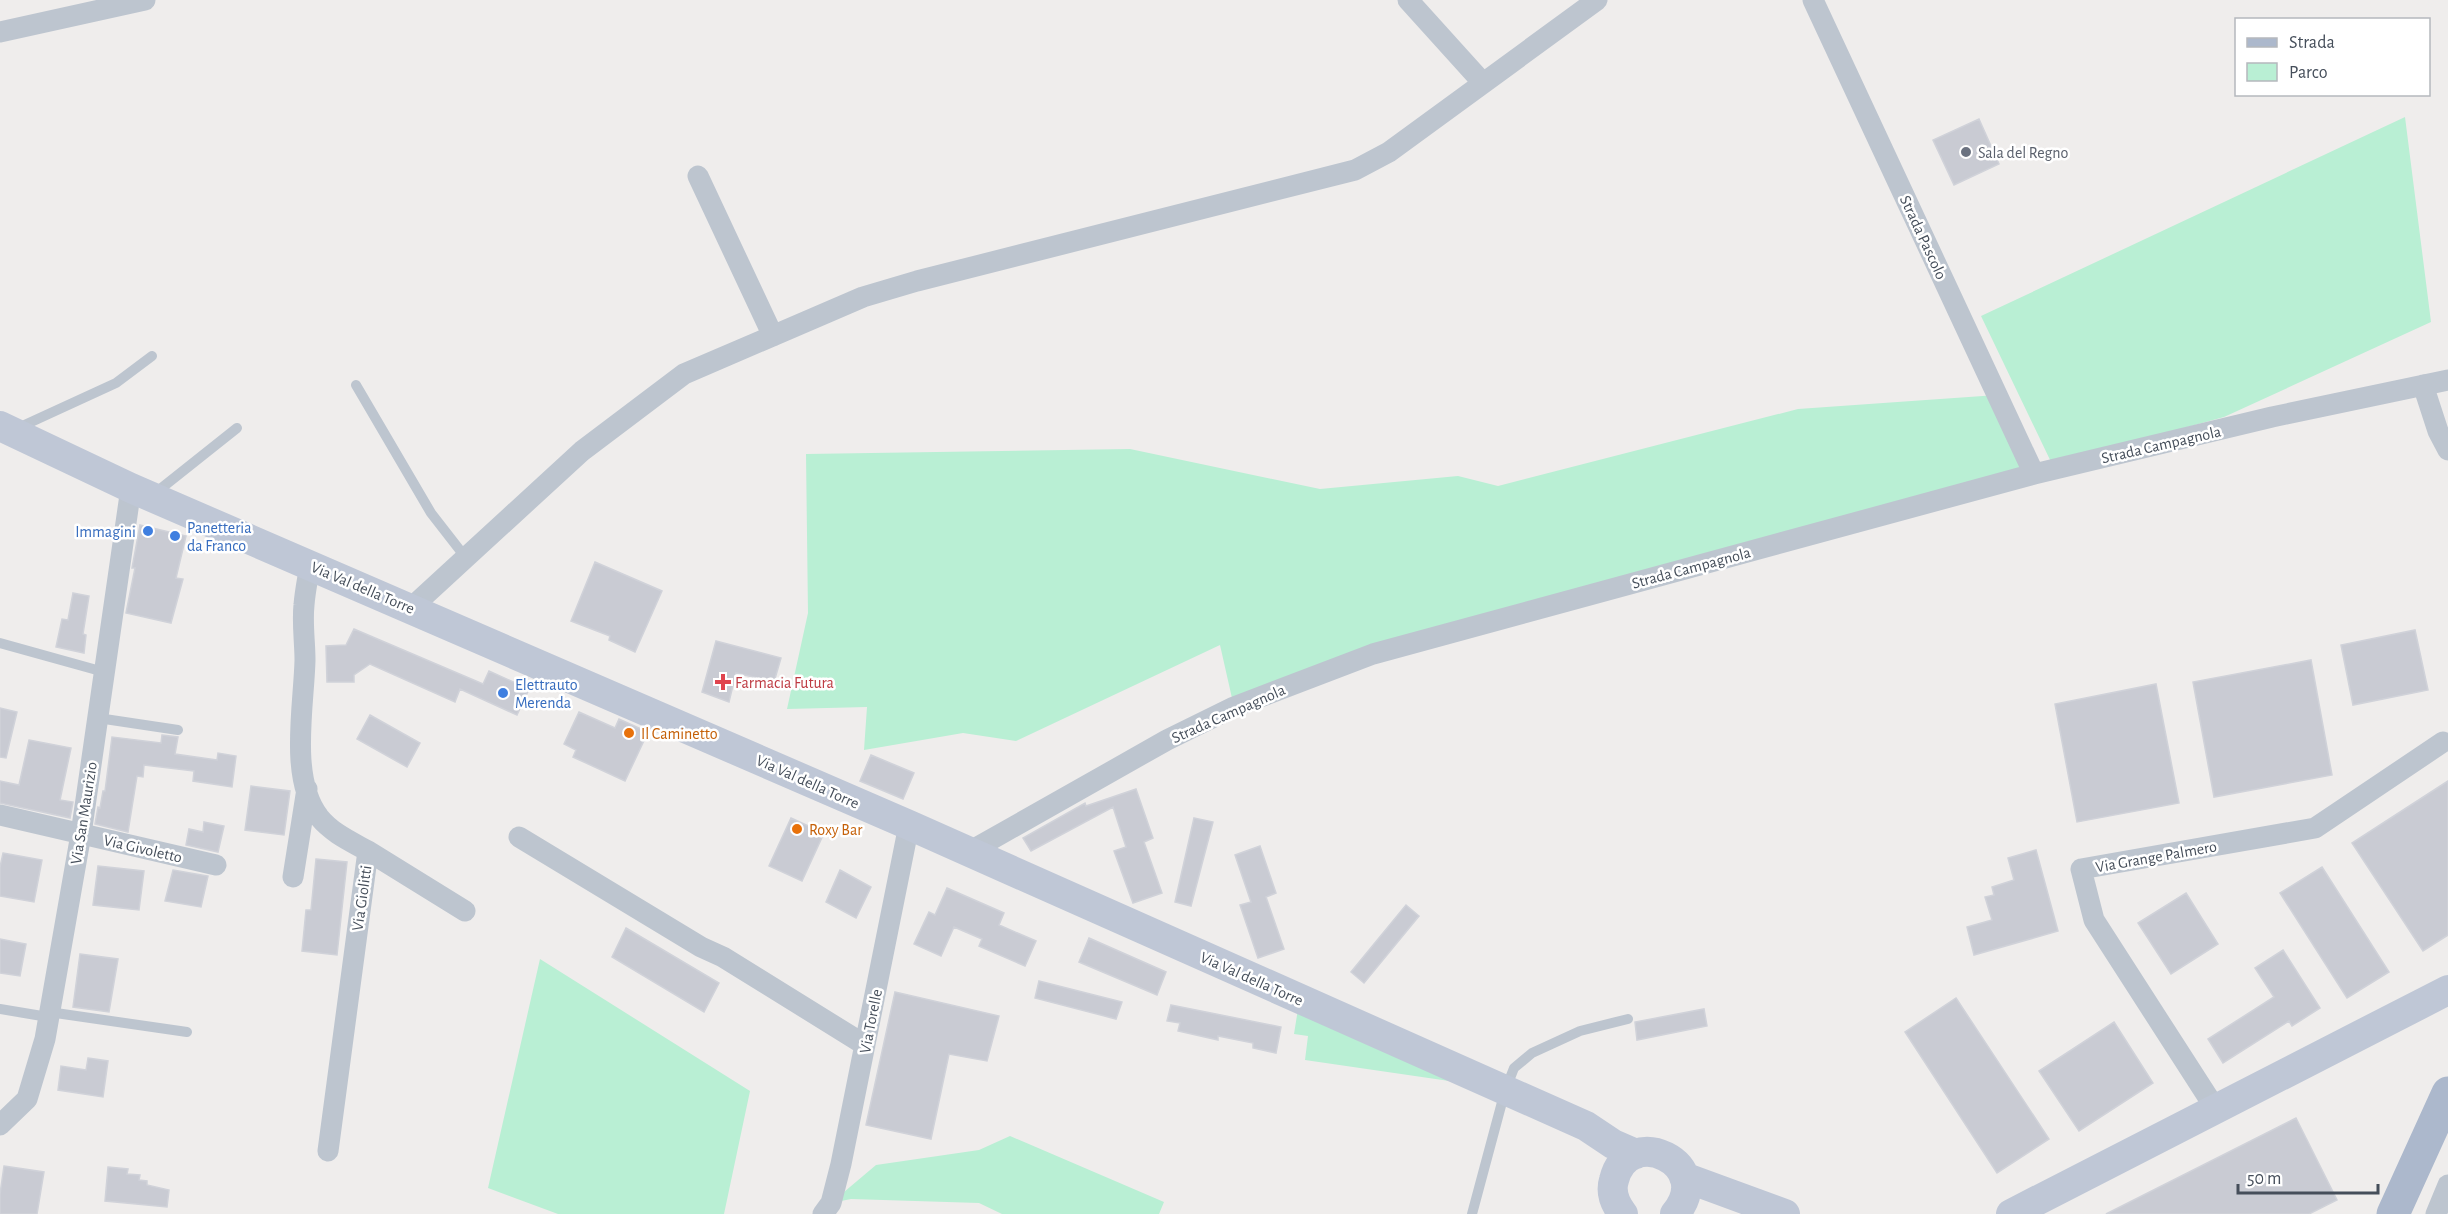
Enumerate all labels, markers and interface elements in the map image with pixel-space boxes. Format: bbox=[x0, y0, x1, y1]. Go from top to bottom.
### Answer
legend bbox=[2235, 18, 2430, 96]
text: Strada bbox=[2289, 34, 2335, 52]
text: Parco bbox=[2289, 64, 2328, 82]
marker: Sala del Regno bbox=[1959, 145, 1973, 159]
place label: Sala del Regno bbox=[1978, 145, 2068, 161]
street label: Strada Pascolo bbox=[1897, 193, 1950, 282]
street label: Strada Campagnola bbox=[2100, 423, 2223, 467]
place label: Panetteria da Franco bbox=[187, 520, 252, 554]
place label: Immagini bbox=[75, 524, 136, 540]
marker: Immagini bbox=[141, 524, 155, 538]
marker: Panetteria da Franco bbox=[168, 529, 182, 543]
street label: Strada Campagnola bbox=[1630, 544, 1752, 592]
street label: Via Val della Torre bbox=[308, 559, 417, 617]
marker: Farmacia Futura bbox=[716, 675, 730, 689]
place label: Farmacia Futura bbox=[735, 675, 834, 691]
place label: Elettrauto Merenda bbox=[515, 677, 578, 711]
street label: Strada Campagnola bbox=[1169, 682, 1288, 746]
marker: Elettrauto Merenda bbox=[496, 686, 510, 700]
marker: Il Caminetto bbox=[622, 726, 636, 740]
place label: Il Caminetto bbox=[641, 726, 718, 742]
street label: Via Val della Torre bbox=[754, 752, 861, 812]
street label: Via San Maurizio bbox=[68, 761, 100, 866]
marker: Roxy Bar bbox=[790, 822, 804, 836]
place label: Roxy Bar bbox=[809, 822, 863, 839]
street label: Via Givoletto bbox=[102, 832, 184, 866]
street label: Via Grange Palmero bbox=[2094, 838, 2218, 876]
street label: Via Giolitti bbox=[349, 864, 375, 932]
street label: Via Val della Torre bbox=[1198, 949, 1305, 1009]
street label: Via Torelle bbox=[857, 988, 885, 1055]
scale bar bbox=[2238, 1157, 2378, 1195]
text: 50 m bbox=[2247, 1170, 2281, 1188]

